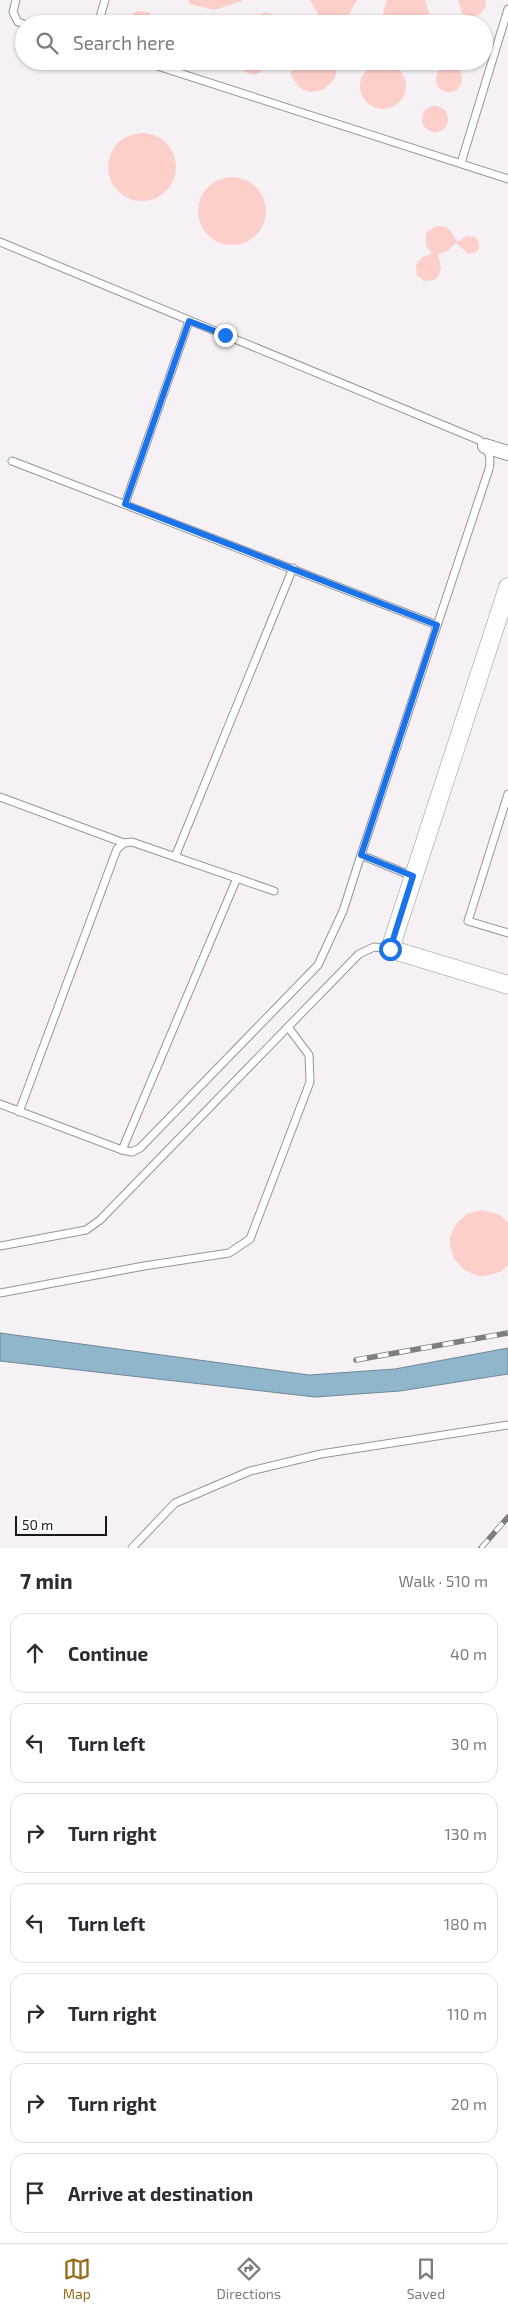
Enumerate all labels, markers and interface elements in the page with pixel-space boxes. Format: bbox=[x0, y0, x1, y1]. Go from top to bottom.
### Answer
search box bbox=[15, 15, 493, 70]
icon: search bbox=[33, 29, 61, 57]
text: Search here bbox=[73, 31, 175, 54]
route end bbox=[214, 324, 237, 347]
route start bbox=[379, 938, 402, 961]
scale bar bbox=[15, 1513, 108, 1536]
text: 50 m bbox=[22, 1516, 53, 1533]
text: 7 min bbox=[20, 1568, 73, 1593]
text: Walk · 510 m bbox=[398, 1571, 488, 1590]
icon: ahead bbox=[21, 1639, 49, 1667]
text: Continue bbox=[68, 1642, 148, 1665]
text: 40 m bbox=[450, 1644, 487, 1663]
icon: left bbox=[21, 1729, 49, 1757]
text: Turn left bbox=[68, 1732, 145, 1755]
text: 30 m bbox=[451, 1734, 487, 1753]
icon: right bbox=[21, 1819, 49, 1847]
text: Turn right bbox=[68, 1822, 156, 1845]
text: 130 m bbox=[445, 1824, 487, 1843]
icon: left bbox=[21, 1909, 49, 1937]
text: Turn left bbox=[68, 1912, 145, 1935]
text: 180 m bbox=[444, 1914, 487, 1933]
icon: right bbox=[21, 1999, 49, 2027]
text: Turn right bbox=[68, 2002, 156, 2025]
text: 110 m bbox=[447, 2004, 487, 2023]
icon: right bbox=[21, 2089, 49, 2117]
text: Turn right bbox=[68, 2092, 156, 2115]
text: 20 m bbox=[451, 2094, 487, 2113]
icon: arrive bbox=[21, 2179, 49, 2207]
text: Arrive at destination bbox=[68, 2182, 253, 2205]
tab: Map bbox=[63, 2255, 91, 2302]
tab: Directions bbox=[217, 2255, 281, 2302]
tab: Saved bbox=[407, 2255, 445, 2302]

